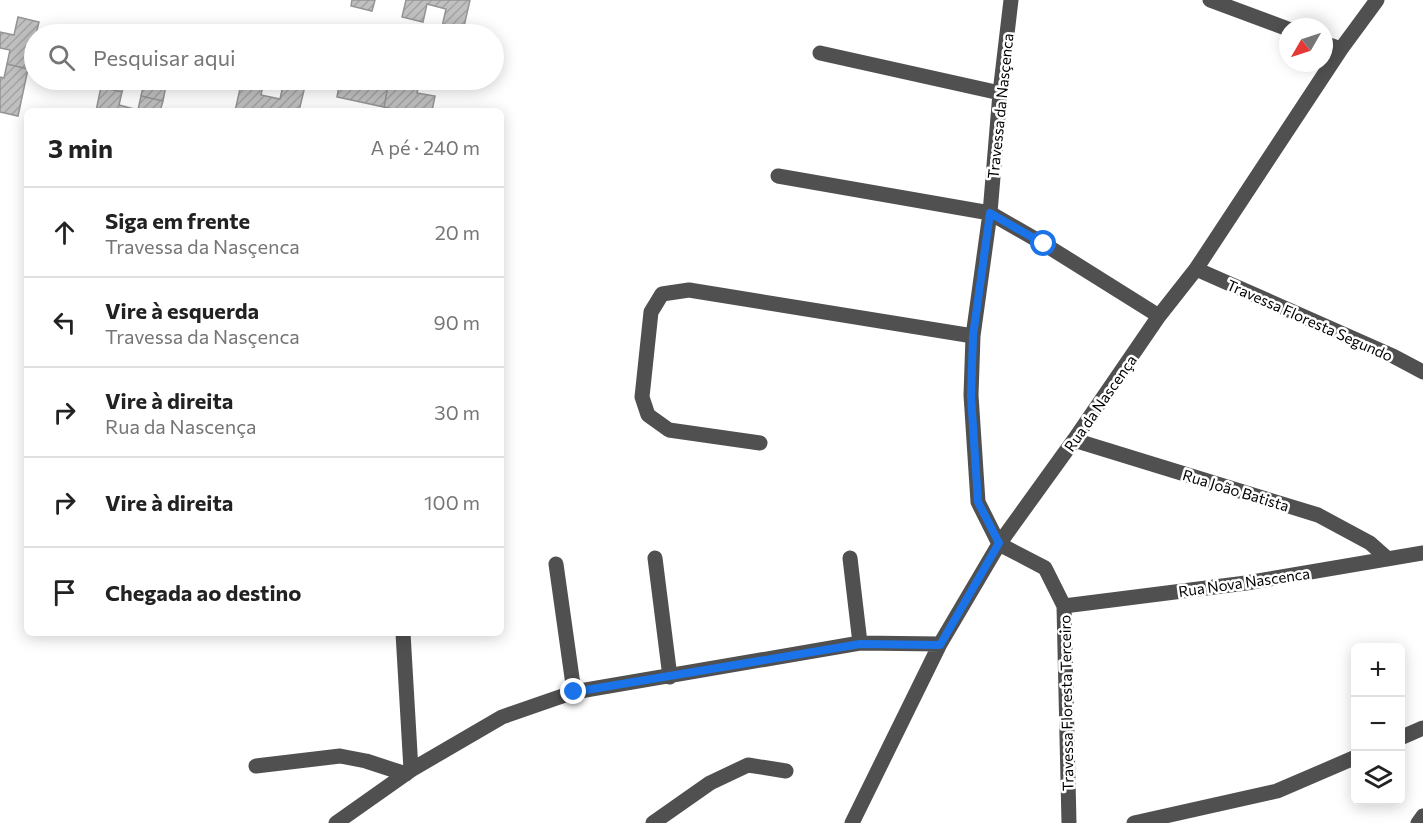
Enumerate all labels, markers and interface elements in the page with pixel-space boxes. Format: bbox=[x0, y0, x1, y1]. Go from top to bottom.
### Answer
north arrow bbox=[1279, 18, 1333, 72]
search box bbox=[24, 24, 504, 90]
street label: Travessa da Nasçenca bbox=[983, 32, 1017, 180]
icon: search bbox=[45, 41, 78, 74]
text: Pesquisar aqui bbox=[93, 44, 236, 71]
text: 3 min bbox=[48, 132, 113, 163]
text: A pé · 240 m bbox=[371, 135, 480, 159]
text: Siga em frente bbox=[105, 207, 250, 234]
icon: ahead bbox=[48, 216, 81, 249]
text: 20 m bbox=[435, 220, 480, 244]
route start bbox=[1030, 230, 1056, 256]
text: Travessa da Nasçenca bbox=[105, 234, 300, 258]
street label: Travessa Floresta Segundo bbox=[1224, 275, 1396, 365]
text: Vire à esquerda bbox=[105, 297, 259, 324]
icon: left bbox=[48, 306, 81, 339]
text: 90 m bbox=[434, 310, 480, 334]
text: Travessa da Nasçenca bbox=[105, 324, 300, 348]
street label: Rua da Nascença bbox=[1060, 351, 1140, 455]
text: Vire à direita bbox=[105, 387, 233, 414]
icon: right bbox=[48, 396, 81, 429]
text: 30 m bbox=[434, 400, 480, 424]
text: Rua da Nascença bbox=[105, 414, 256, 438]
street label: Rua João Batista bbox=[1181, 465, 1291, 515]
icon: right bbox=[48, 486, 81, 519]
text: Vire à direita bbox=[105, 489, 233, 516]
text: 100 m bbox=[424, 490, 480, 514]
street label: Rua Nova Nascenca bbox=[1177, 564, 1311, 600]
icon: arrive bbox=[48, 576, 81, 609]
text: Chegada ao destino bbox=[105, 579, 301, 606]
street label: Travessa Floresta Terceiro bbox=[1055, 615, 1077, 791]
map controls bbox=[1351, 643, 1405, 805]
button: + bbox=[1351, 643, 1405, 697]
route end bbox=[560, 678, 586, 704]
button: − bbox=[1351, 697, 1405, 751]
button: layers bbox=[1351, 751, 1405, 805]

